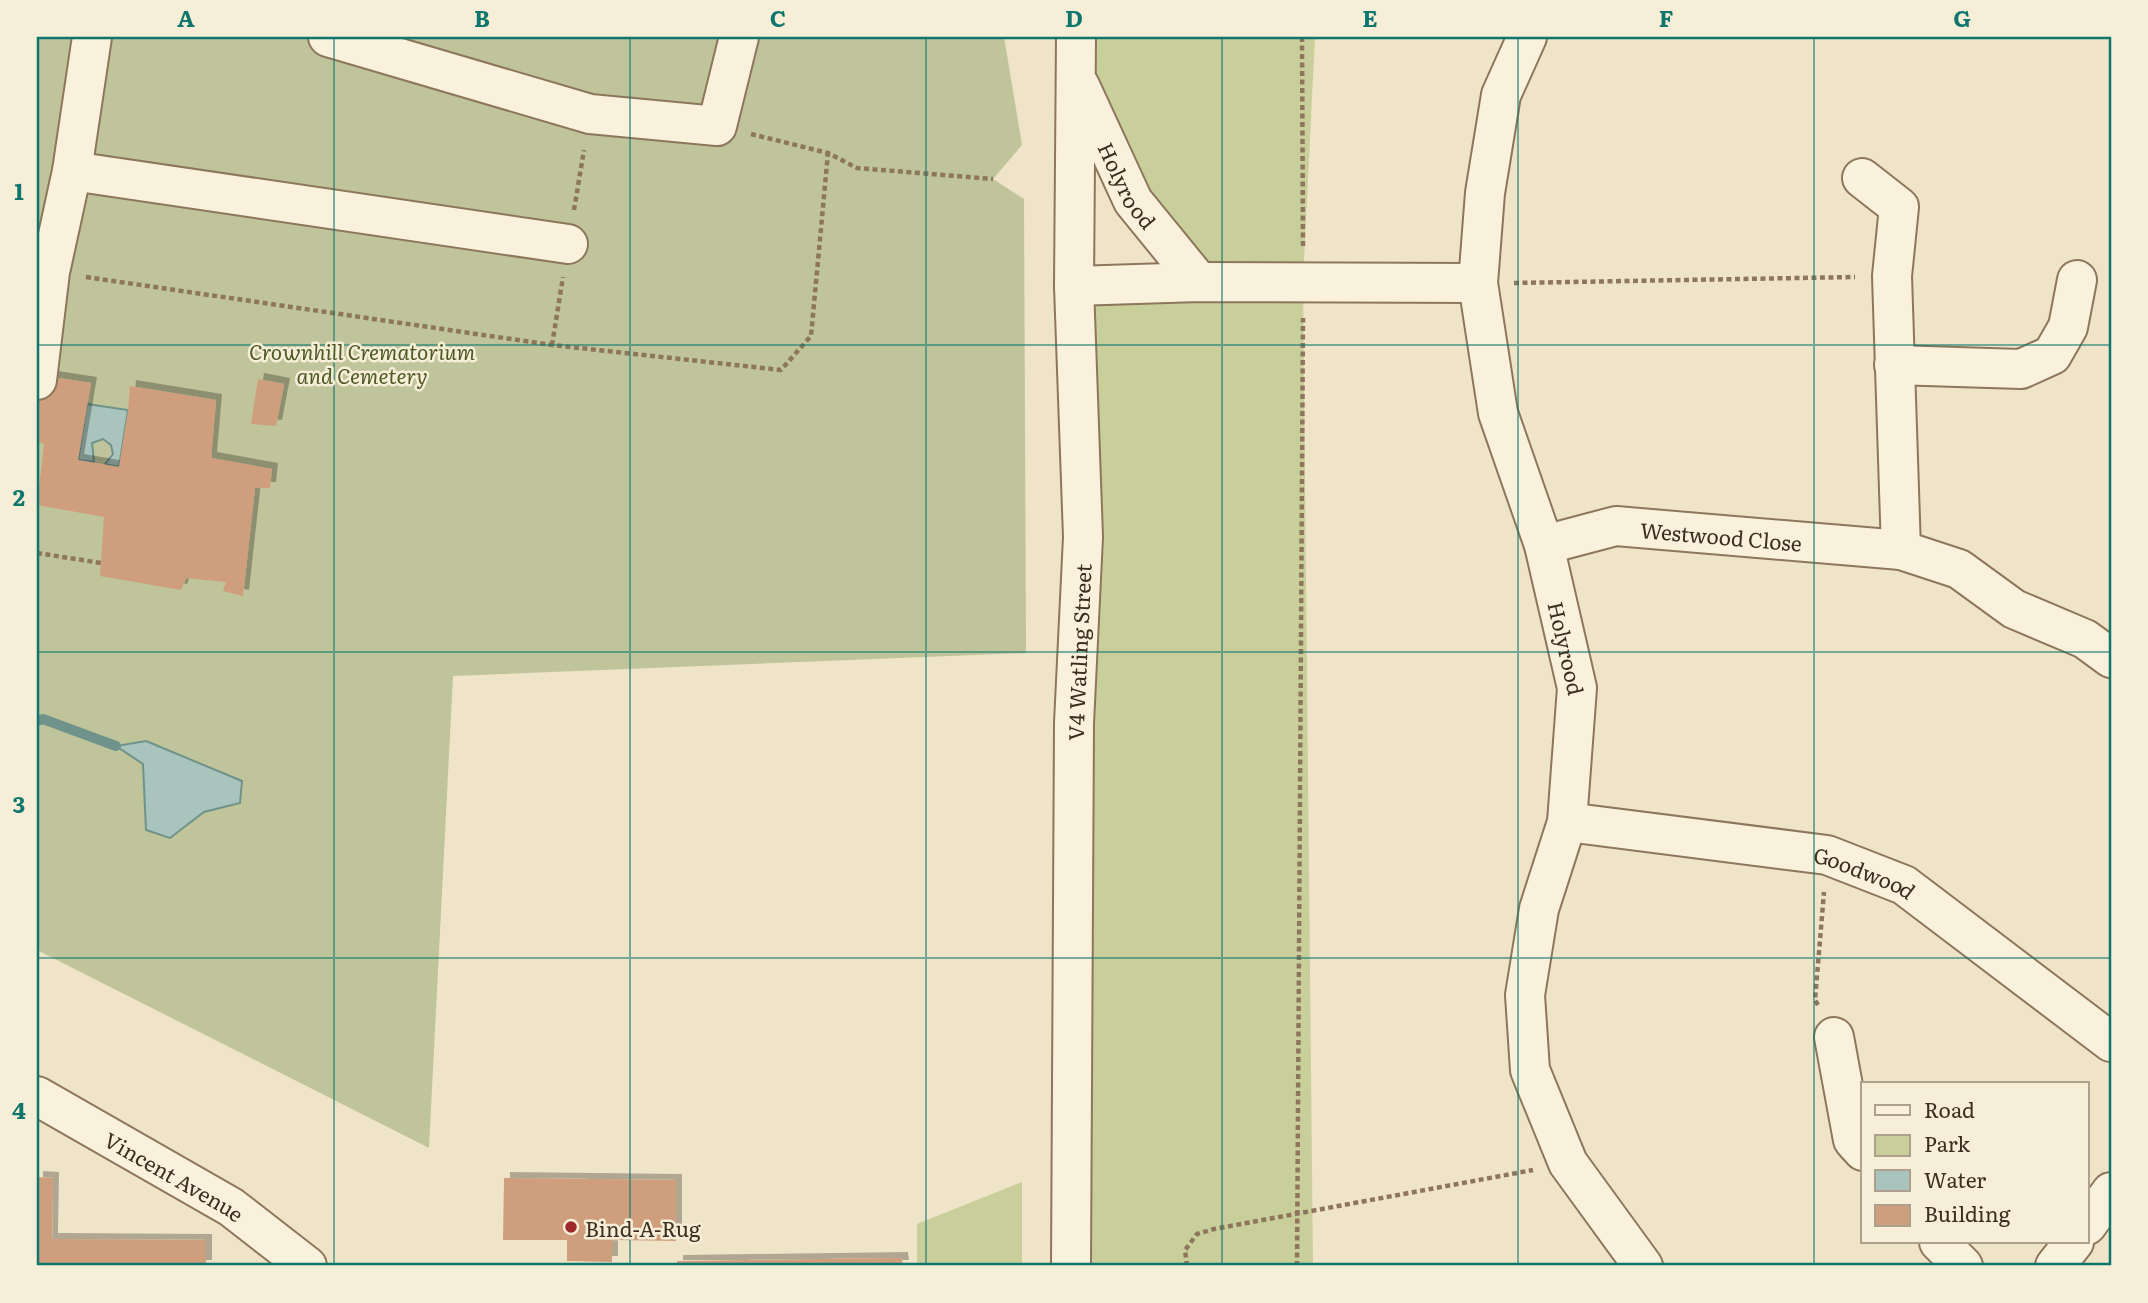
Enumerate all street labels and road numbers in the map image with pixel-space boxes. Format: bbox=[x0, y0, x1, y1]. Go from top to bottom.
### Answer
street label: Holyrood bbox=[1092, 136, 1165, 235]
street label: Westwood Close bbox=[1639, 513, 1803, 557]
street label: V4 Watling Street bbox=[1058, 562, 1097, 741]
street label: Holyrood bbox=[1542, 598, 1594, 698]
street label: Goodwood bbox=[1812, 838, 1923, 905]
street label: Vincent Avenue bbox=[99, 1123, 252, 1228]

